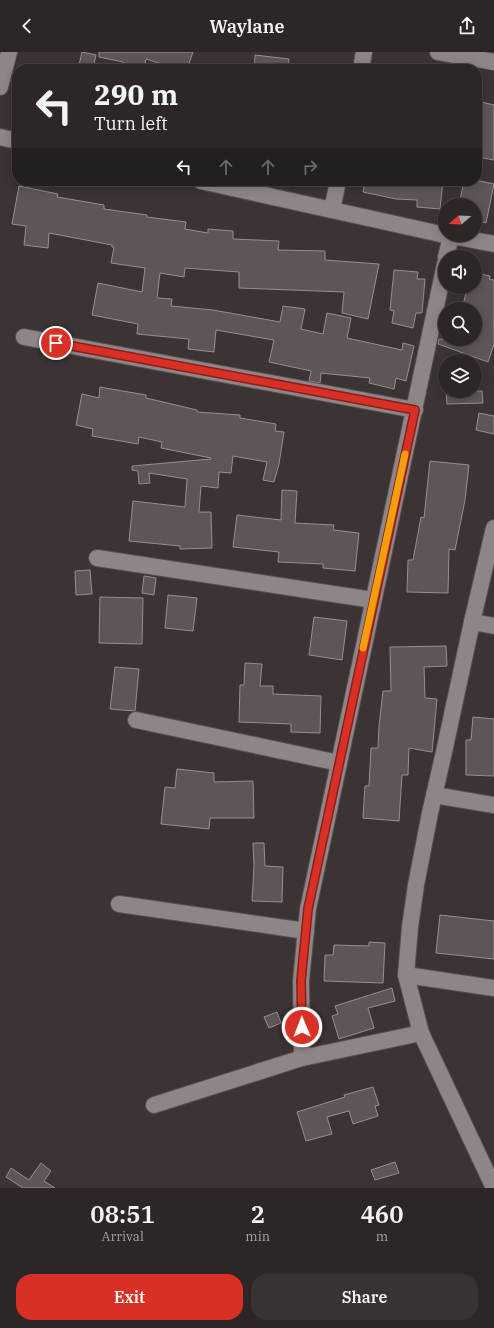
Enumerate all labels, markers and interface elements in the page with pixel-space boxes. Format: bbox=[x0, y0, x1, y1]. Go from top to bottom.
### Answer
icon: back bbox=[16, 15, 38, 37]
text: Waylane bbox=[210, 15, 284, 38]
icon: share bbox=[456, 15, 478, 37]
text: 290 m bbox=[94, 76, 178, 113]
icon: left bbox=[28, 80, 80, 132]
text: Turn left bbox=[94, 112, 168, 135]
icon: left bbox=[173, 156, 195, 178]
icon: ahead bbox=[215, 156, 237, 178]
icon: ahead bbox=[257, 156, 279, 178]
icon: right bbox=[299, 156, 321, 178]
north arrow bbox=[438, 198, 482, 242]
map controls bbox=[438, 198, 482, 398]
button: sound bbox=[438, 250, 482, 294]
button: search bbox=[438, 302, 482, 346]
pin bbox=[39, 326, 73, 360]
icon: arrive bbox=[45, 332, 67, 354]
button: layers bbox=[438, 354, 482, 398]
position arrow bbox=[281, 1006, 323, 1048]
text: 08:51 bbox=[90, 1198, 155, 1230]
text: 2 bbox=[251, 1198, 265, 1230]
text: 460 bbox=[360, 1198, 404, 1230]
text: Arrival bbox=[102, 1228, 144, 1245]
text: min bbox=[245, 1228, 270, 1245]
text: m bbox=[376, 1228, 388, 1245]
button: Exit bbox=[16, 1274, 243, 1320]
button: Share bbox=[251, 1274, 478, 1320]

